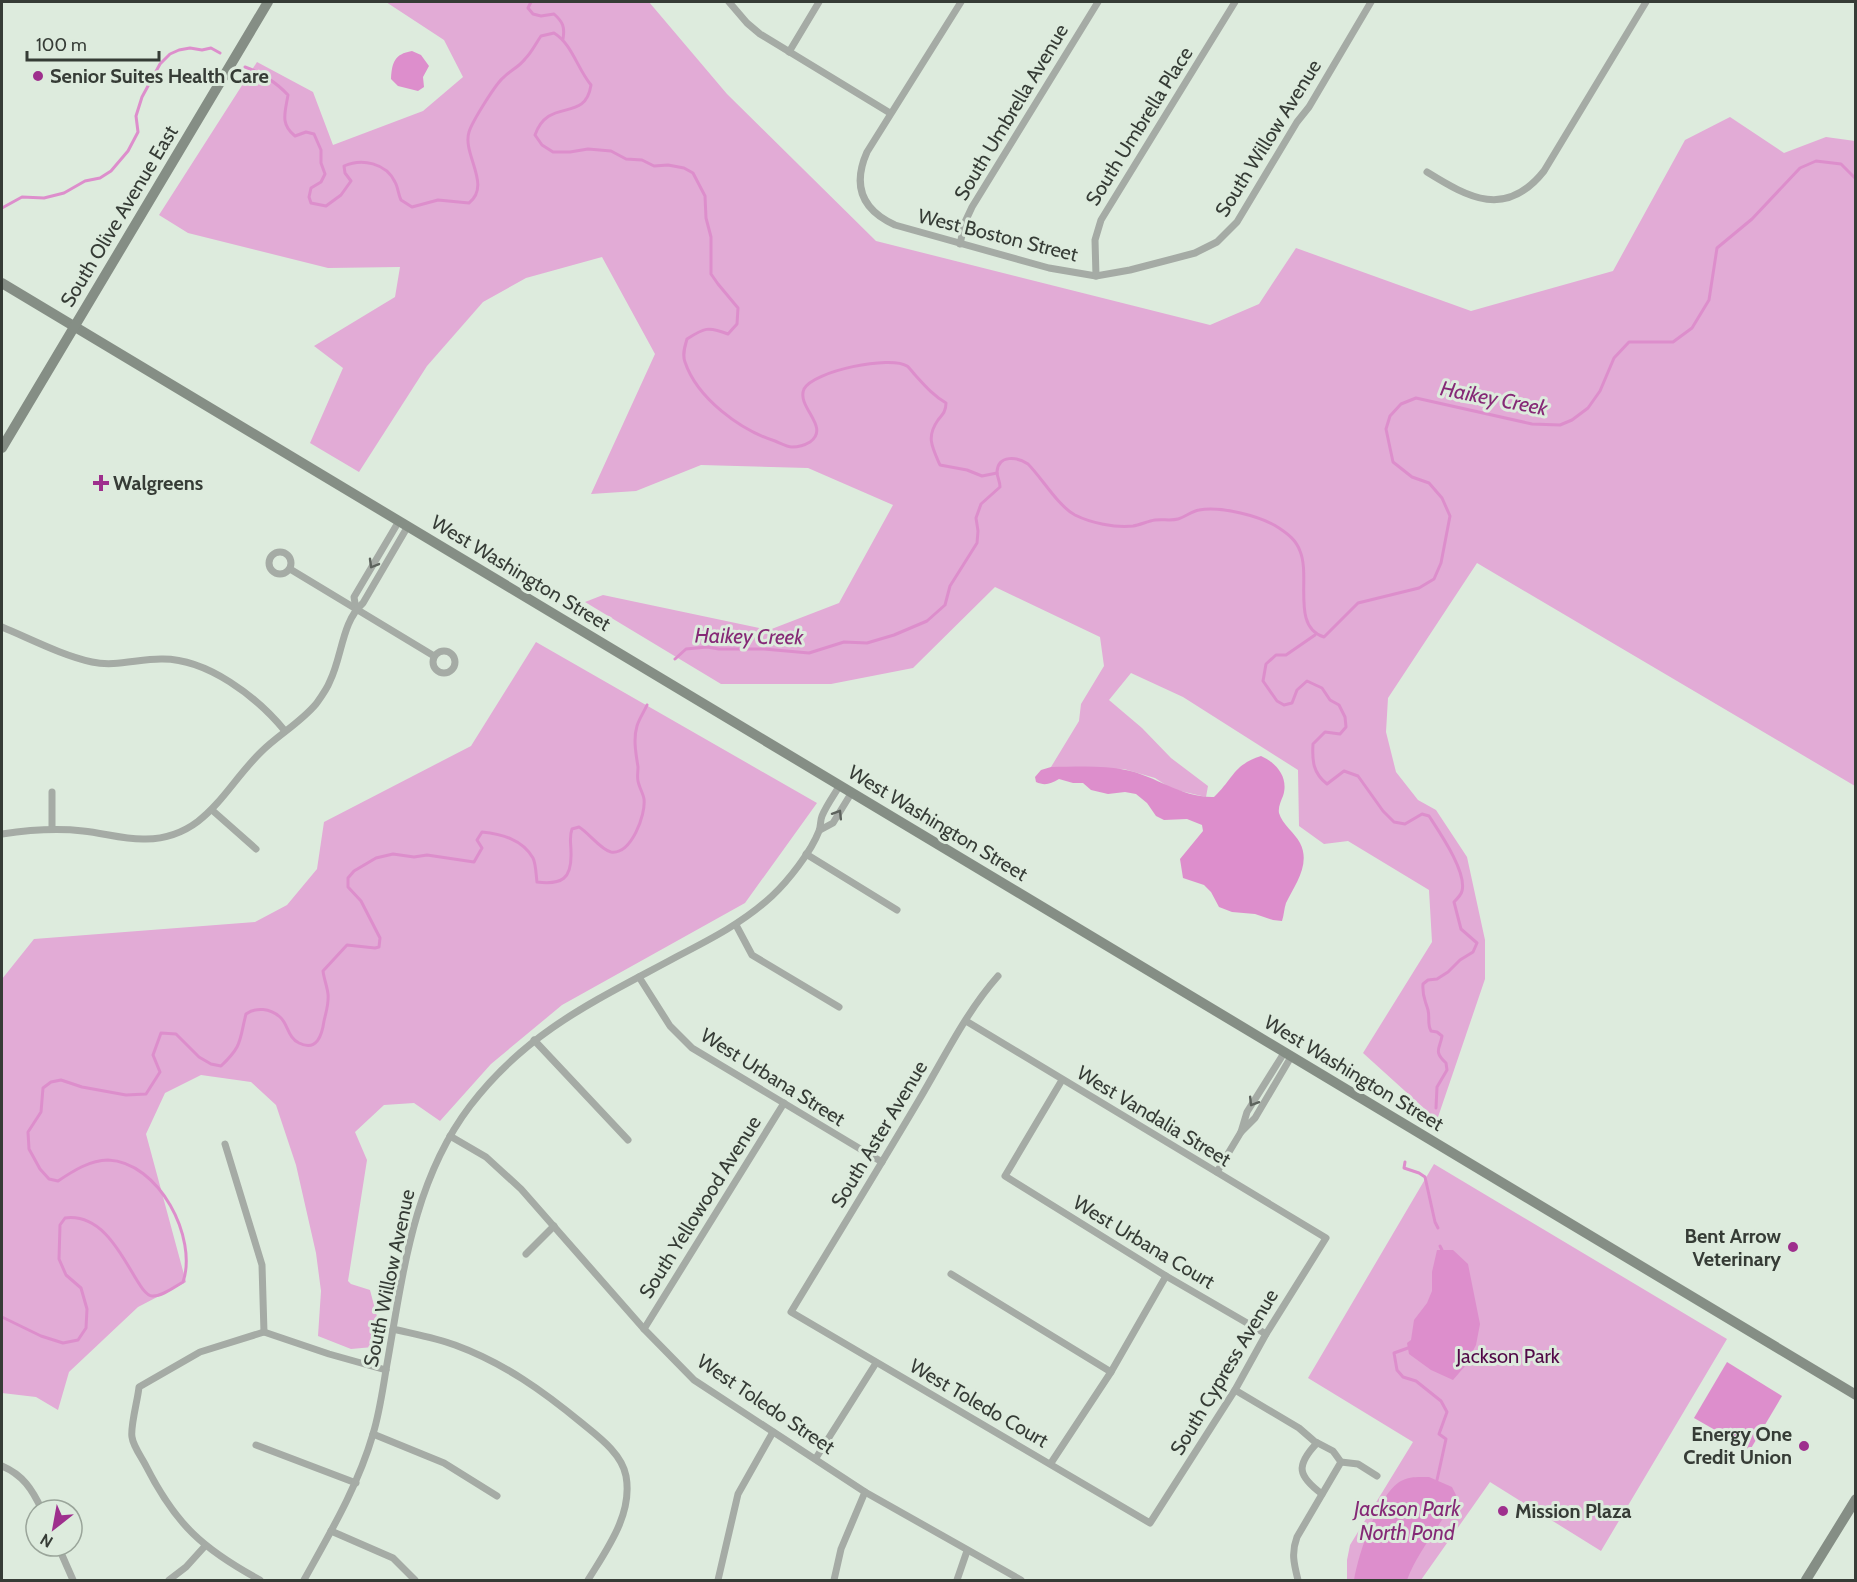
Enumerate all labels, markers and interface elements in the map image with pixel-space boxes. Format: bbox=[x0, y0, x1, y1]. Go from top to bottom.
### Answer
street label: South Umbrella Avenue bbox=[949, 20, 1073, 204]
scale bar bbox=[27, 24, 159, 62]
text: 100 m bbox=[36, 34, 87, 56]
street label: South Umbrella Place bbox=[1080, 42, 1198, 210]
street label: South Willow Avenue bbox=[1210, 55, 1326, 221]
place label: Senior Suites Health Care bbox=[50, 64, 269, 88]
marker: Senior Suites Health Care bbox=[31, 69, 45, 83]
street label: South Olive Avenue East bbox=[55, 121, 183, 311]
street label: West Boston Street bbox=[916, 204, 1081, 267]
water label: Haikey Creek bbox=[1438, 375, 1551, 421]
place label: Walgreens bbox=[113, 471, 203, 495]
marker: Walgreens bbox=[94, 476, 108, 490]
street label: West Washington Street bbox=[427, 510, 615, 636]
one-way arrow bbox=[369, 558, 380, 568]
water label: Haikey Creek bbox=[694, 623, 805, 649]
street label: West Washington Street bbox=[844, 760, 1032, 886]
one-way arrow bbox=[831, 810, 843, 820]
street label: West Washington Street bbox=[1260, 1010, 1448, 1136]
street label: West Urbana Street bbox=[696, 1023, 850, 1131]
street label: South Aster Avenue bbox=[826, 1056, 932, 1212]
street label: West Vandalia Street bbox=[1073, 1061, 1236, 1172]
one-way arrow bbox=[1249, 1096, 1261, 1106]
street label: South Yellowood Avenue bbox=[634, 1111, 766, 1303]
street label: South Willow Avenue bbox=[358, 1187, 420, 1369]
street label: West Urbana Court bbox=[1069, 1190, 1219, 1294]
place label: Bent Arrow Veterinary bbox=[1685, 1224, 1781, 1271]
marker: Bent Arrow Veterinary bbox=[1786, 1240, 1800, 1254]
street label: South Cypress Avenue bbox=[1165, 1285, 1283, 1459]
park label: Jackson Park bbox=[1455, 1344, 1560, 1368]
street label: West Toledo Street bbox=[693, 1349, 840, 1459]
street label: West Toledo Court bbox=[905, 1354, 1053, 1453]
place label: Energy One Credit Union bbox=[1683, 1422, 1792, 1469]
marker: Energy One Credit Union bbox=[1797, 1439, 1811, 1453]
water label: Jackson Park North Pond bbox=[1352, 1496, 1461, 1545]
north arrow bbox=[24, 1498, 84, 1558]
place label: Mission Plaza bbox=[1515, 1499, 1631, 1523]
marker: Mission Plaza bbox=[1496, 1504, 1510, 1518]
text: N bbox=[37, 1529, 56, 1551]

